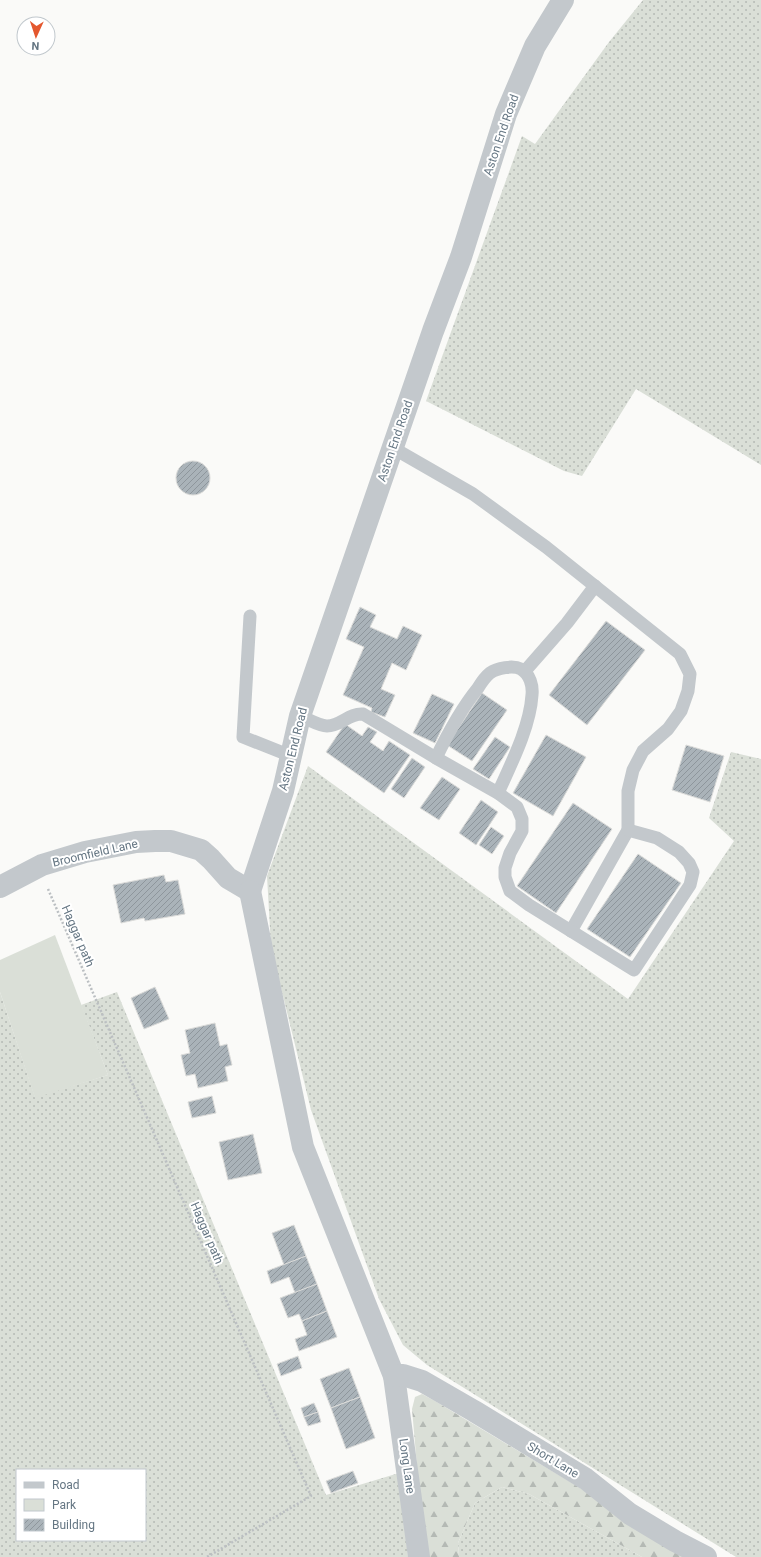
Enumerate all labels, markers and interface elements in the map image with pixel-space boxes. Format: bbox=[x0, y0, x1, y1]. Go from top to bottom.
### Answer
north arrow bbox=[16, 16, 56, 56]
text: N bbox=[31, 39, 40, 52]
street label: Aston End Road bbox=[481, 93, 521, 177]
street label: Aston End Road bbox=[375, 399, 415, 483]
street label: Aston End Road bbox=[276, 706, 310, 792]
street label: Broomfield Lane bbox=[51, 836, 139, 870]
street label: Haggar path bbox=[59, 903, 97, 969]
street label: Haggar path bbox=[188, 1200, 226, 1266]
street label: Long Lane bbox=[396, 1437, 418, 1495]
street label: Short Lane bbox=[525, 1439, 581, 1481]
legend bbox=[16, 1469, 146, 1541]
text: Road bbox=[52, 1478, 80, 1492]
text: Park bbox=[52, 1498, 77, 1512]
text: Building bbox=[52, 1518, 95, 1532]

